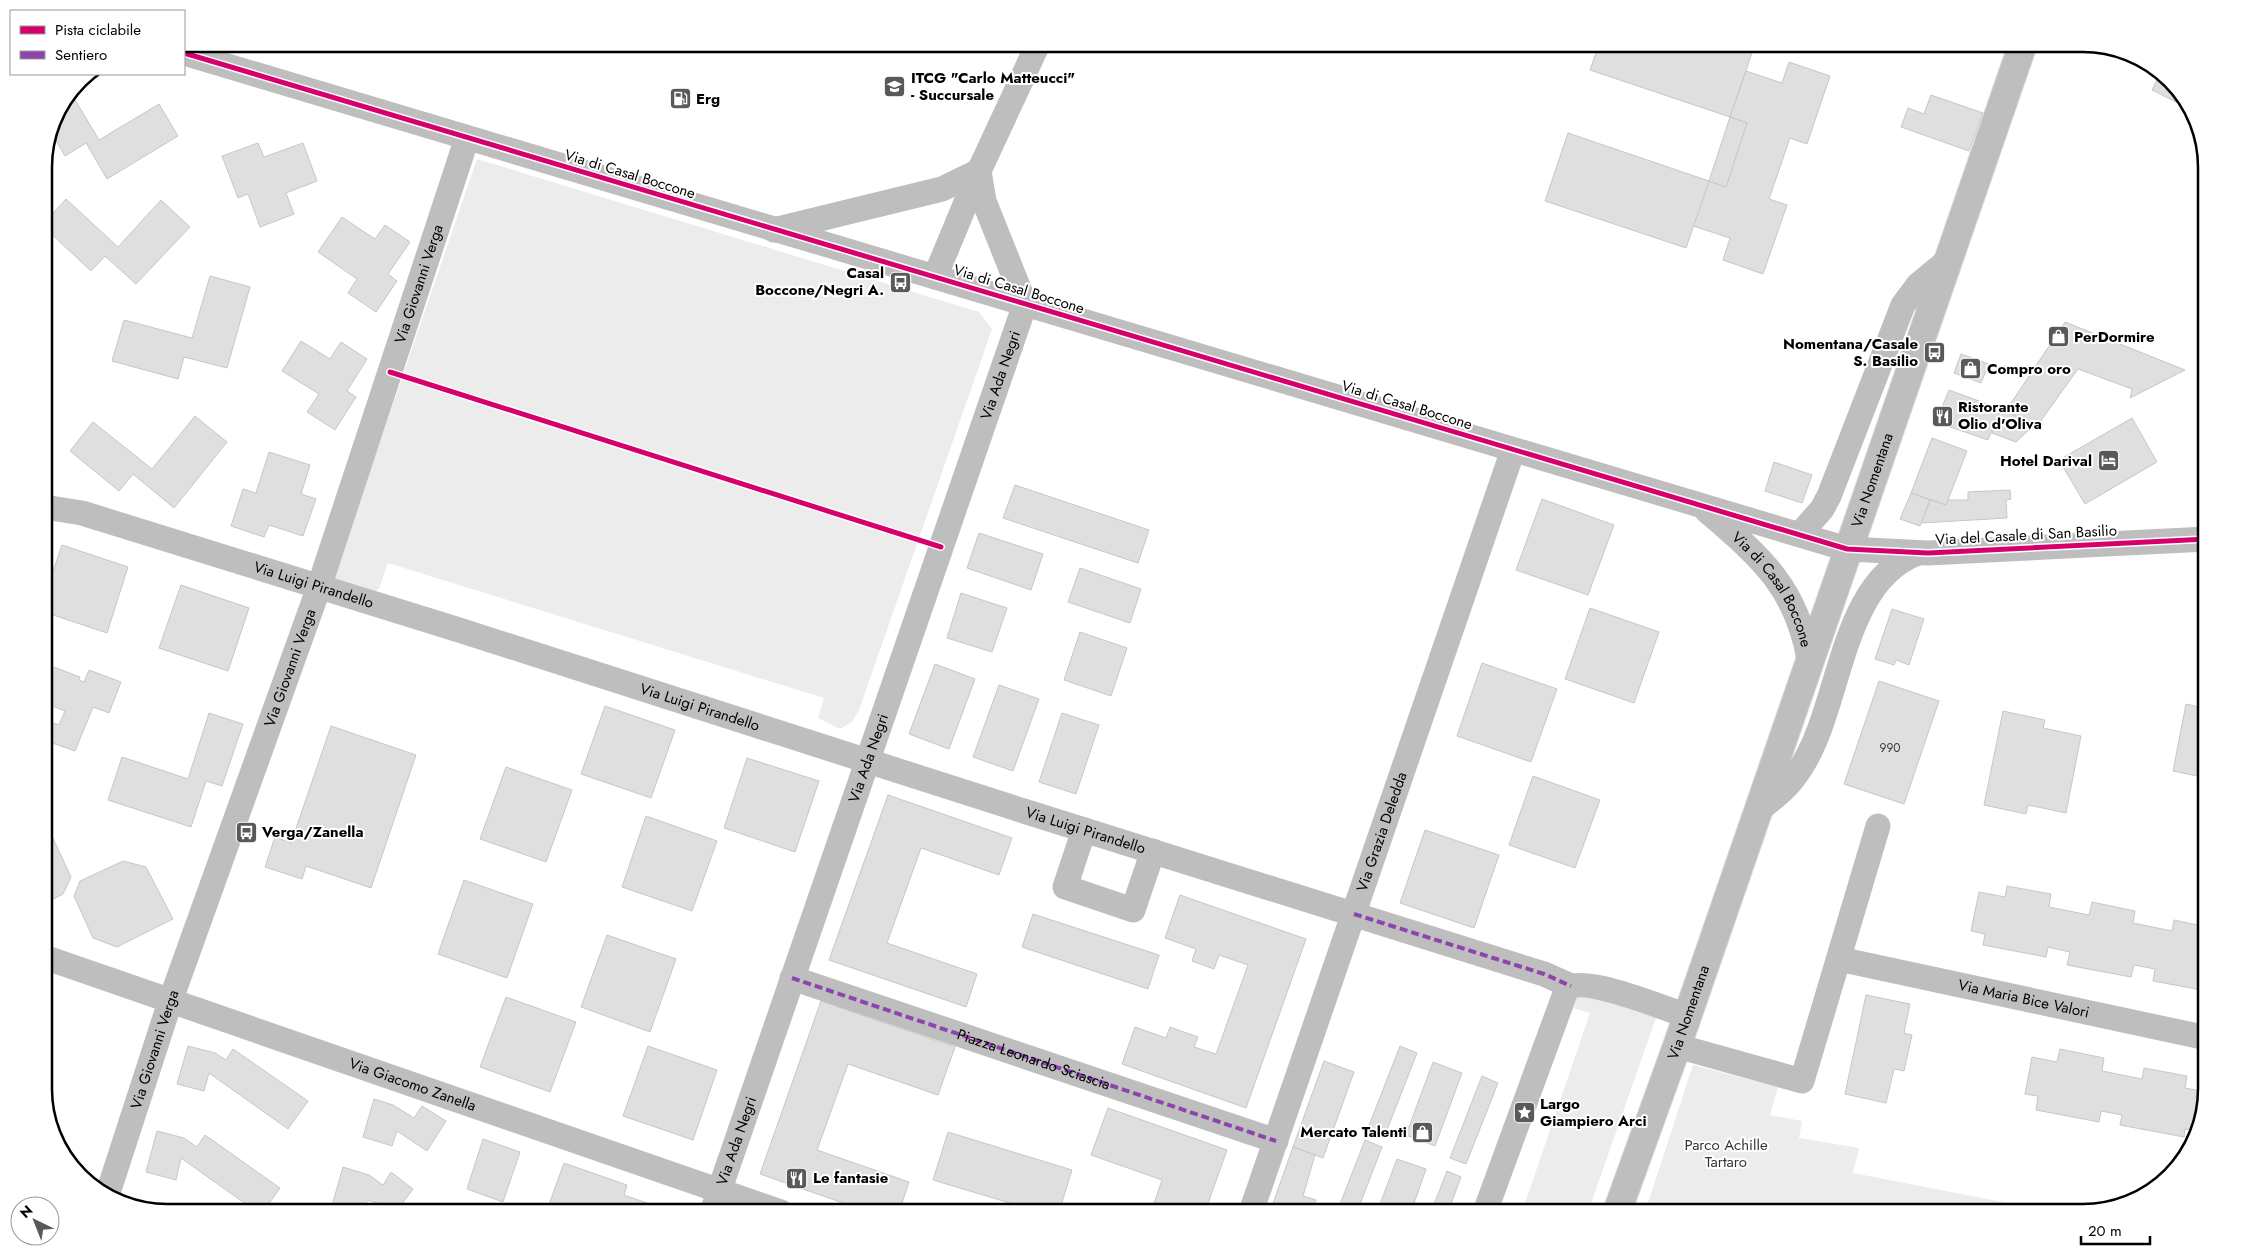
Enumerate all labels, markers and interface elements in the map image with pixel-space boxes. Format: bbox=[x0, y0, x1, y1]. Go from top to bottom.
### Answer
legend bbox=[10, 10, 185, 75]
text: Pista ciclabile bbox=[55, 19, 141, 41]
text: Sentiero bbox=[55, 44, 107, 66]
place label: ITCG "Carlo Matteucci" - Succursale bbox=[911, 67, 1075, 106]
school or university icon: ITCG "Carlo Matteucci" - Succursale bbox=[883, 75, 907, 99]
fuel station icon: Erg bbox=[668, 87, 692, 111]
place label: Erg bbox=[696, 88, 720, 110]
street label: Via di Casal Boccone bbox=[562, 144, 698, 204]
street label: Via Giovanni Verga bbox=[389, 222, 449, 346]
street label: Via di Casal Boccone bbox=[951, 259, 1087, 319]
place label: Casal Boccone/Negri A. bbox=[755, 262, 884, 301]
bus stop icon: Casal Boccone/Negri A. bbox=[888, 270, 912, 294]
shop icon: PerDormire bbox=[2046, 325, 2070, 349]
place label: PerDormire bbox=[2074, 326, 2155, 348]
street label: Via Ada Negri bbox=[975, 328, 1026, 423]
place label: Nomentana/Casale S. Basilio bbox=[1783, 333, 1918, 372]
bus stop icon: Nomentana/Casale S. Basilio bbox=[1922, 341, 1946, 365]
shop icon: Compro oro bbox=[1959, 357, 1983, 381]
place label: Compro oro bbox=[1987, 358, 2071, 380]
street label: Via di Casal Boccone bbox=[1339, 375, 1475, 435]
place label: Ristorante Olio d'Oliva bbox=[1958, 396, 2042, 435]
restaurant icon: Ristorante Olio d'Oliva bbox=[1930, 404, 1954, 428]
street label: Via Nomentana bbox=[1846, 430, 1899, 531]
hotel icon: Hotel Darival bbox=[2096, 449, 2120, 473]
place label: Hotel Darival bbox=[2000, 450, 2092, 472]
street label: Via del Casale di San Basilio bbox=[1935, 519, 2117, 551]
street label: Via di Casal Boccone bbox=[1727, 527, 1817, 650]
street label: Via Luigi Pirandello bbox=[251, 556, 376, 614]
street label: Via Giovanni Verga bbox=[259, 606, 321, 730]
street label: Via Luigi Pirandello bbox=[637, 678, 762, 737]
street label: Via Ada Negri bbox=[843, 711, 894, 806]
house number: 990 bbox=[1879, 739, 1901, 757]
street label: Via Grazia Deledda bbox=[1351, 769, 1413, 895]
street label: Via Luigi Pirandello bbox=[1023, 801, 1148, 860]
bus stop icon: Verga/Zanella bbox=[234, 820, 258, 844]
place label: Verga/Zanella bbox=[261, 821, 364, 843]
street label: Via Nomentana bbox=[1662, 962, 1715, 1063]
street label: Via Maria Bice Valori bbox=[1956, 974, 2091, 1023]
street label: Via Giovanni Verga bbox=[125, 987, 184, 1112]
street label: Piazza Leonardo Sciascia bbox=[954, 1023, 1113, 1095]
street label: Via Giacomo Zanella bbox=[346, 1052, 479, 1117]
place label: Largo Giampiero Arci bbox=[1540, 1093, 1647, 1132]
street label: Via Ada Negri bbox=[711, 1094, 762, 1189]
place icon: Largo Giampiero Arci bbox=[1512, 1101, 1536, 1125]
shop icon: Mercato Talenti bbox=[1411, 1120, 1435, 1144]
place label: Mercato Talenti bbox=[1300, 1121, 1407, 1143]
park label: Parco Achille Tartaro bbox=[1684, 1134, 1768, 1173]
restaurant icon: Le fantasie bbox=[785, 1166, 809, 1190]
place label: Le fantasie bbox=[813, 1167, 889, 1189]
north arrow bbox=[10, 1196, 60, 1246]
text: N bbox=[15, 1200, 37, 1223]
scale bar bbox=[2081, 1214, 2150, 1246]
text: 20 m bbox=[2088, 1220, 2122, 1242]

